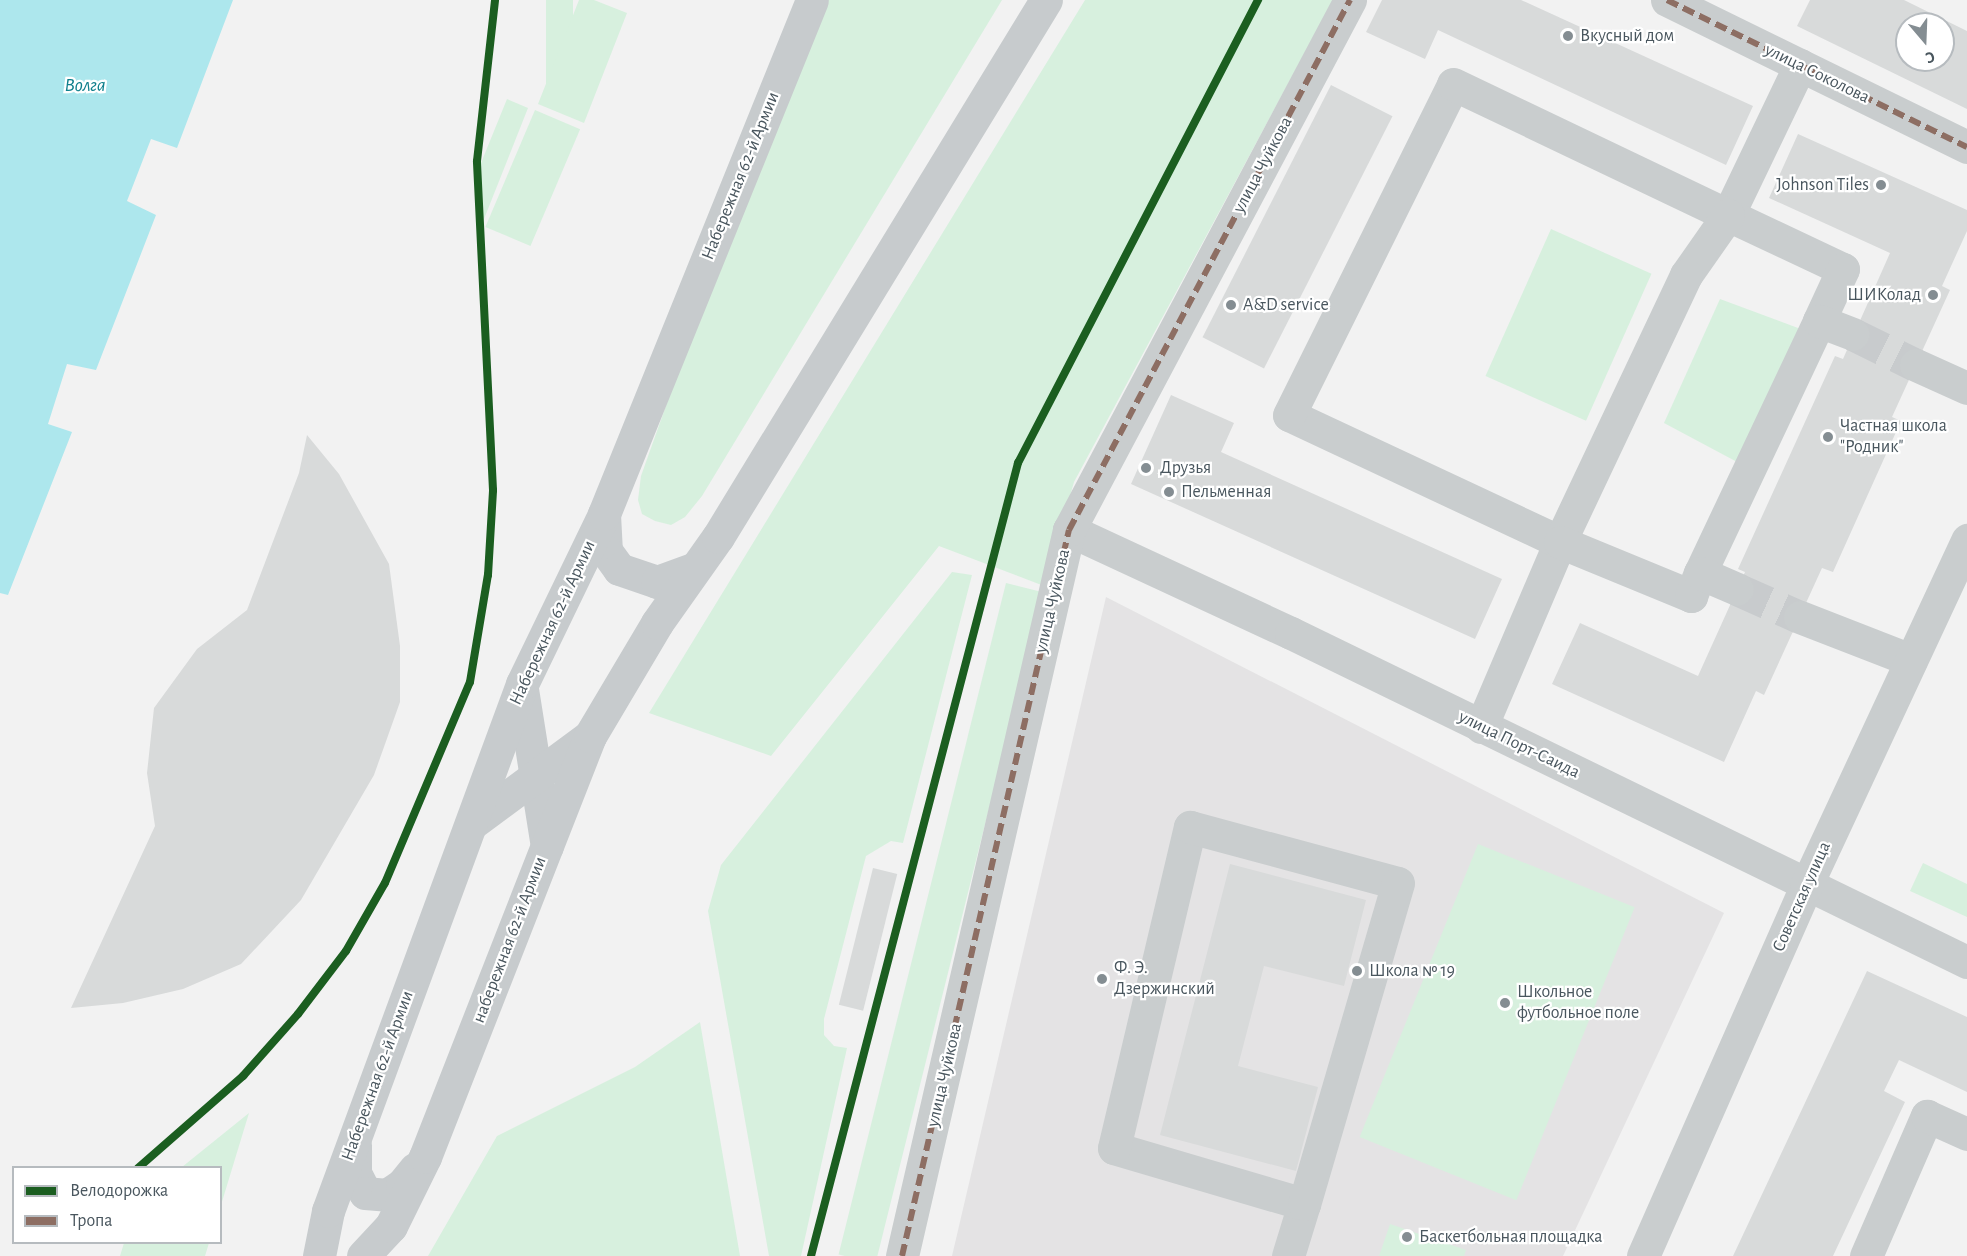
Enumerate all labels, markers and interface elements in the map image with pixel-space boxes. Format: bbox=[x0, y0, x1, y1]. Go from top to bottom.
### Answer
north arrow bbox=[1895, 12, 1955, 72]
place label: Вкусный дом bbox=[1580, 25, 1674, 47]
marker: Вкусный дом bbox=[1561, 29, 1575, 43]
street label: улица Соколова bbox=[1761, 39, 1873, 109]
text: С bbox=[1923, 48, 1937, 66]
water label: Волга bbox=[64, 73, 106, 97]
street label: Набережная 62-й Армии bbox=[697, 89, 785, 263]
street label: улица Чуйкова bbox=[1229, 113, 1297, 217]
place label: Johnson Tiles bbox=[1776, 174, 1869, 196]
marker: Johnson Tiles bbox=[1874, 178, 1888, 192]
place label: ШИКолад bbox=[1847, 284, 1921, 306]
marker: ШИКолад bbox=[1926, 288, 1940, 302]
place label: A&D service bbox=[1243, 294, 1329, 316]
marker: A&D service bbox=[1224, 298, 1238, 312]
place label: Частная школа "Родник" bbox=[1840, 416, 1947, 458]
marker: Частная школа "Родник" bbox=[1821, 430, 1835, 444]
place label: Друзья bbox=[1160, 457, 1211, 479]
marker: Друзья bbox=[1137, 459, 1155, 477]
place label: Пельменная bbox=[1181, 481, 1271, 503]
marker: Пельменная bbox=[1162, 485, 1176, 499]
street label: Набережная 62-й Армии bbox=[505, 537, 601, 709]
street label: улица Чуйкова bbox=[1031, 547, 1075, 655]
street label: улица Порт-Саида bbox=[1455, 706, 1583, 784]
street label: Советская улица bbox=[1768, 838, 1836, 956]
street label: набережная 62-й Армии bbox=[468, 854, 552, 1026]
place label: Ф. Э. Дзержинский bbox=[1114, 958, 1215, 1000]
place label: Школа № 19 bbox=[1369, 960, 1455, 982]
marker: Школа № 19 bbox=[1350, 964, 1364, 978]
marker: Ф. Э. Дзержинский bbox=[1095, 972, 1109, 986]
place label: Школьное футбольное поле bbox=[1517, 982, 1639, 1024]
street label: Набережная 62-й Армии bbox=[337, 988, 419, 1164]
marker: Школьное футбольное поле bbox=[1498, 996, 1512, 1010]
street label: улица Чуйкова bbox=[923, 1021, 967, 1129]
legend bbox=[12, 1166, 222, 1244]
text: Велодорожка bbox=[70, 1182, 168, 1200]
text: Тропа bbox=[70, 1212, 113, 1230]
place label: Баскетбольная площадка bbox=[1419, 1226, 1602, 1248]
marker: Баскетбольная площадка bbox=[1400, 1230, 1414, 1244]

